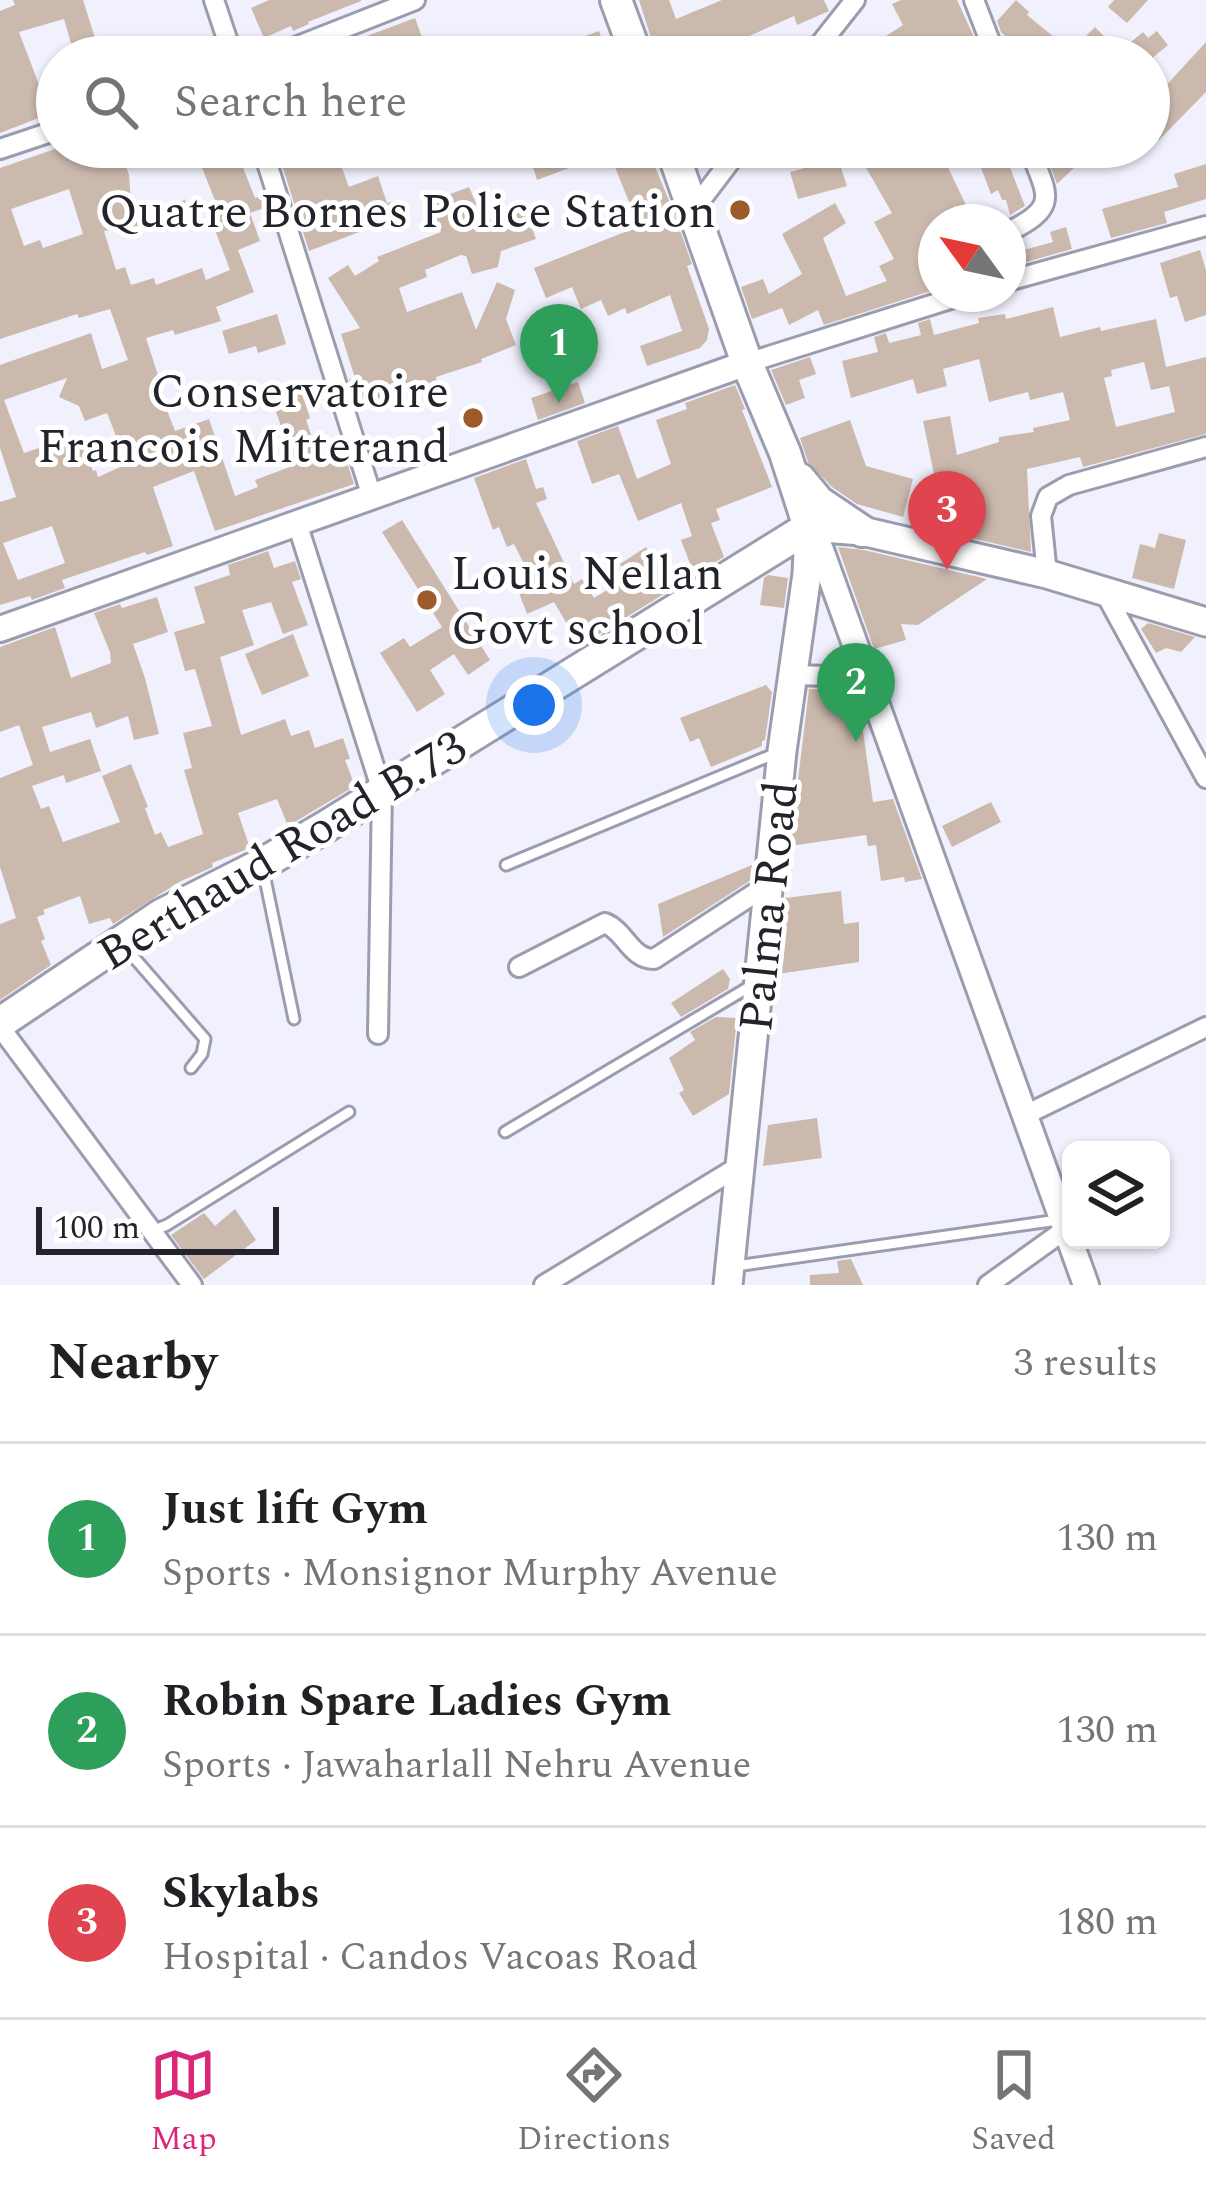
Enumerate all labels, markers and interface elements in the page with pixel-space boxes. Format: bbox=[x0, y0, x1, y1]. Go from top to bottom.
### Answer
search box bbox=[36, 36, 1170, 168]
text: Search here bbox=[174, 68, 407, 137]
icon: search bbox=[78, 69, 144, 135]
place label: Quatre Bornes Police Station bbox=[99, 176, 716, 249]
marker: Quatre Bornes Police Station bbox=[727, 197, 753, 223]
north arrow bbox=[918, 204, 1026, 312]
pin: 1 bbox=[520, 304, 598, 403]
place label: Conservatoire Francois Mitterand bbox=[37, 356, 449, 484]
marker: Conservatoire Francois Mitterand bbox=[460, 405, 486, 431]
pin: 3 bbox=[908, 471, 986, 570]
place label: Louis Nellan Govt school bbox=[451, 538, 723, 666]
marker: Louis Nellan Govt school bbox=[414, 587, 440, 613]
pin: 2 bbox=[817, 643, 895, 742]
your location bbox=[504, 675, 564, 735]
street label: Berthaud Road B.73 bbox=[84, 712, 481, 990]
street label: Palma Road bbox=[720, 777, 819, 1035]
map controls bbox=[1062, 1141, 1170, 1249]
button: layers bbox=[1062, 1141, 1170, 1249]
scale bar bbox=[36, 1201, 279, 1254]
text: 100 m bbox=[54, 1203, 140, 1253]
text: Nearby bbox=[48, 1324, 217, 1402]
text: 3 results bbox=[1014, 1334, 1158, 1393]
text: Just lift Gym bbox=[162, 1475, 428, 1544]
text: 1 bbox=[76, 1509, 98, 1568]
text: 130 m bbox=[1056, 1509, 1158, 1568]
text: Sports · Monsignor Murphy Avenue bbox=[162, 1544, 778, 1603]
text: Robin Spare Ladies Gym bbox=[162, 1667, 672, 1736]
text: 2 bbox=[76, 1701, 98, 1760]
text: 130 m bbox=[1056, 1701, 1158, 1760]
text: Sports · Jawaharlall Nehru Avenue bbox=[162, 1736, 752, 1795]
text: Skylabs bbox=[162, 1859, 320, 1928]
text: 3 bbox=[76, 1893, 98, 1952]
text: 180 m bbox=[1056, 1893, 1158, 1952]
text: Hospital · Candos Vacoas Road bbox=[162, 1928, 698, 1987]
tab: Map bbox=[150, 2042, 217, 2164]
tab: Directions bbox=[517, 2042, 671, 2164]
tab: Saved bbox=[971, 2042, 1056, 2164]

